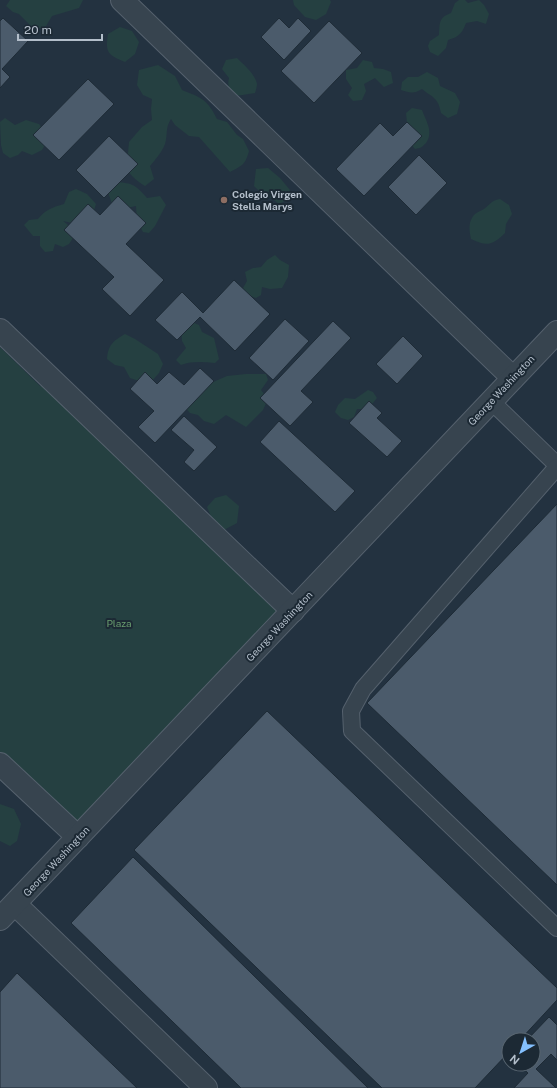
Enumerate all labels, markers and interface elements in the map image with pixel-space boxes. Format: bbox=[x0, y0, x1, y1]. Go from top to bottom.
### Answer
scale bar bbox=[18, 16, 102, 42]
text: 20 m bbox=[24, 23, 52, 37]
place label: Colegio Virgen Stella Marys bbox=[232, 188, 302, 212]
marker: Colegio Virgen Stella Marys bbox=[219, 195, 229, 205]
street label: George Washington bbox=[465, 352, 537, 428]
street label: George Washington bbox=[243, 588, 315, 664]
park label: Plaza bbox=[106, 617, 132, 629]
street label: George Washington bbox=[20, 823, 92, 899]
north arrow bbox=[501, 1032, 541, 1072]
text: N bbox=[508, 1052, 522, 1067]

